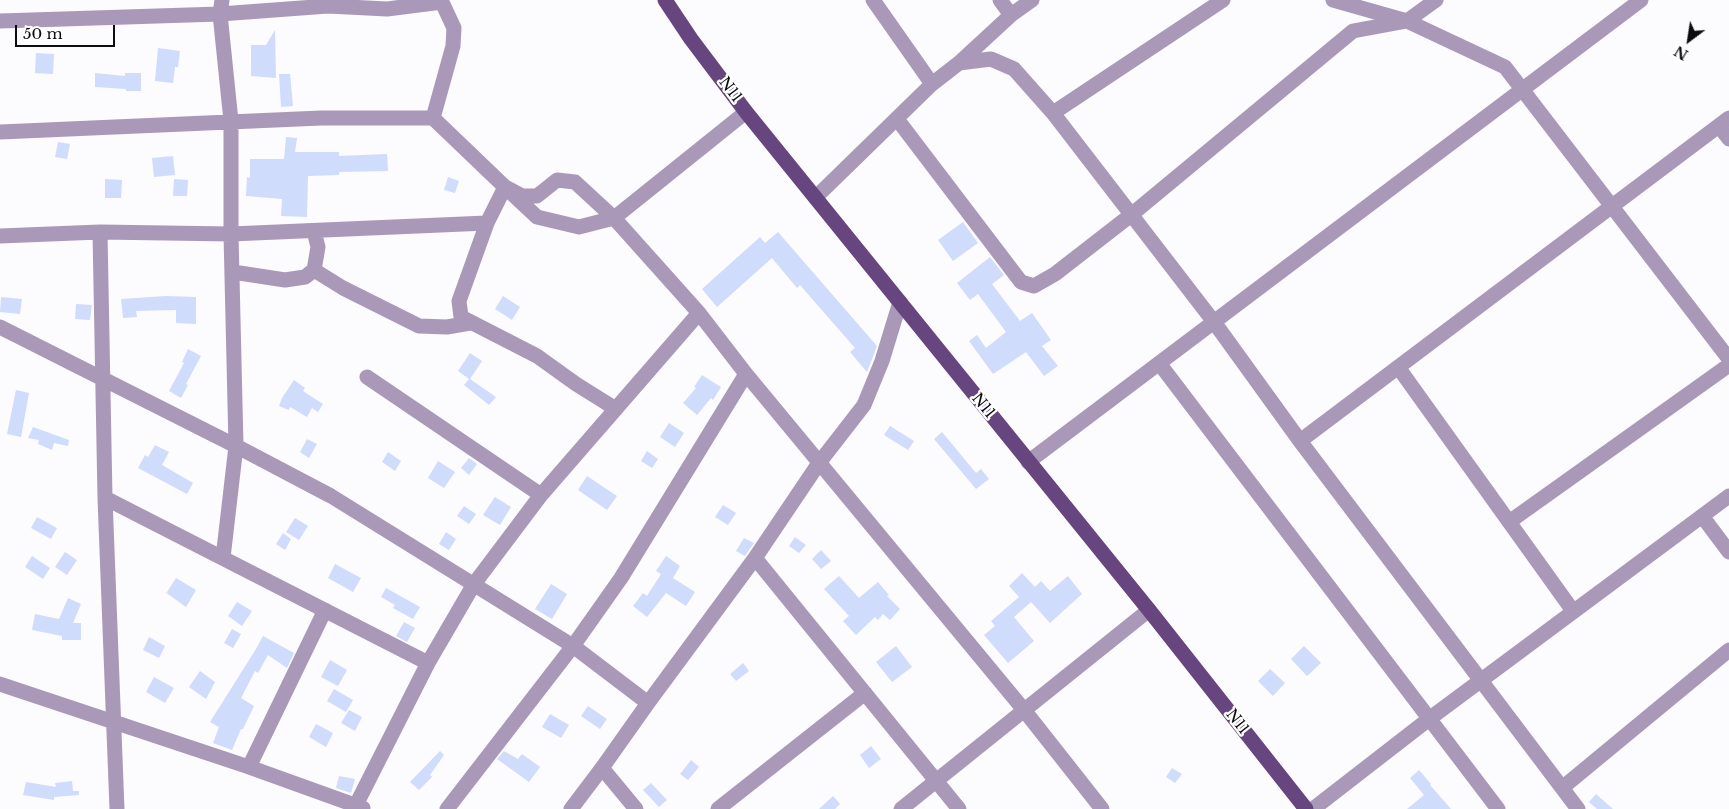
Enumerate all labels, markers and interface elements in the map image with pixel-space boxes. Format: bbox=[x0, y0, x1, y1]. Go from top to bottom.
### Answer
scale bar bbox=[18, 15, 118, 47]
north arrow bbox=[1664, 15, 1714, 65]
text: 50 m bbox=[23, 24, 63, 43]
text: N bbox=[1671, 42, 1692, 64]
street label: N11 bbox=[715, 74, 745, 106]
street label: N11 bbox=[968, 390, 998, 422]
street label: N11 bbox=[1222, 706, 1252, 738]

